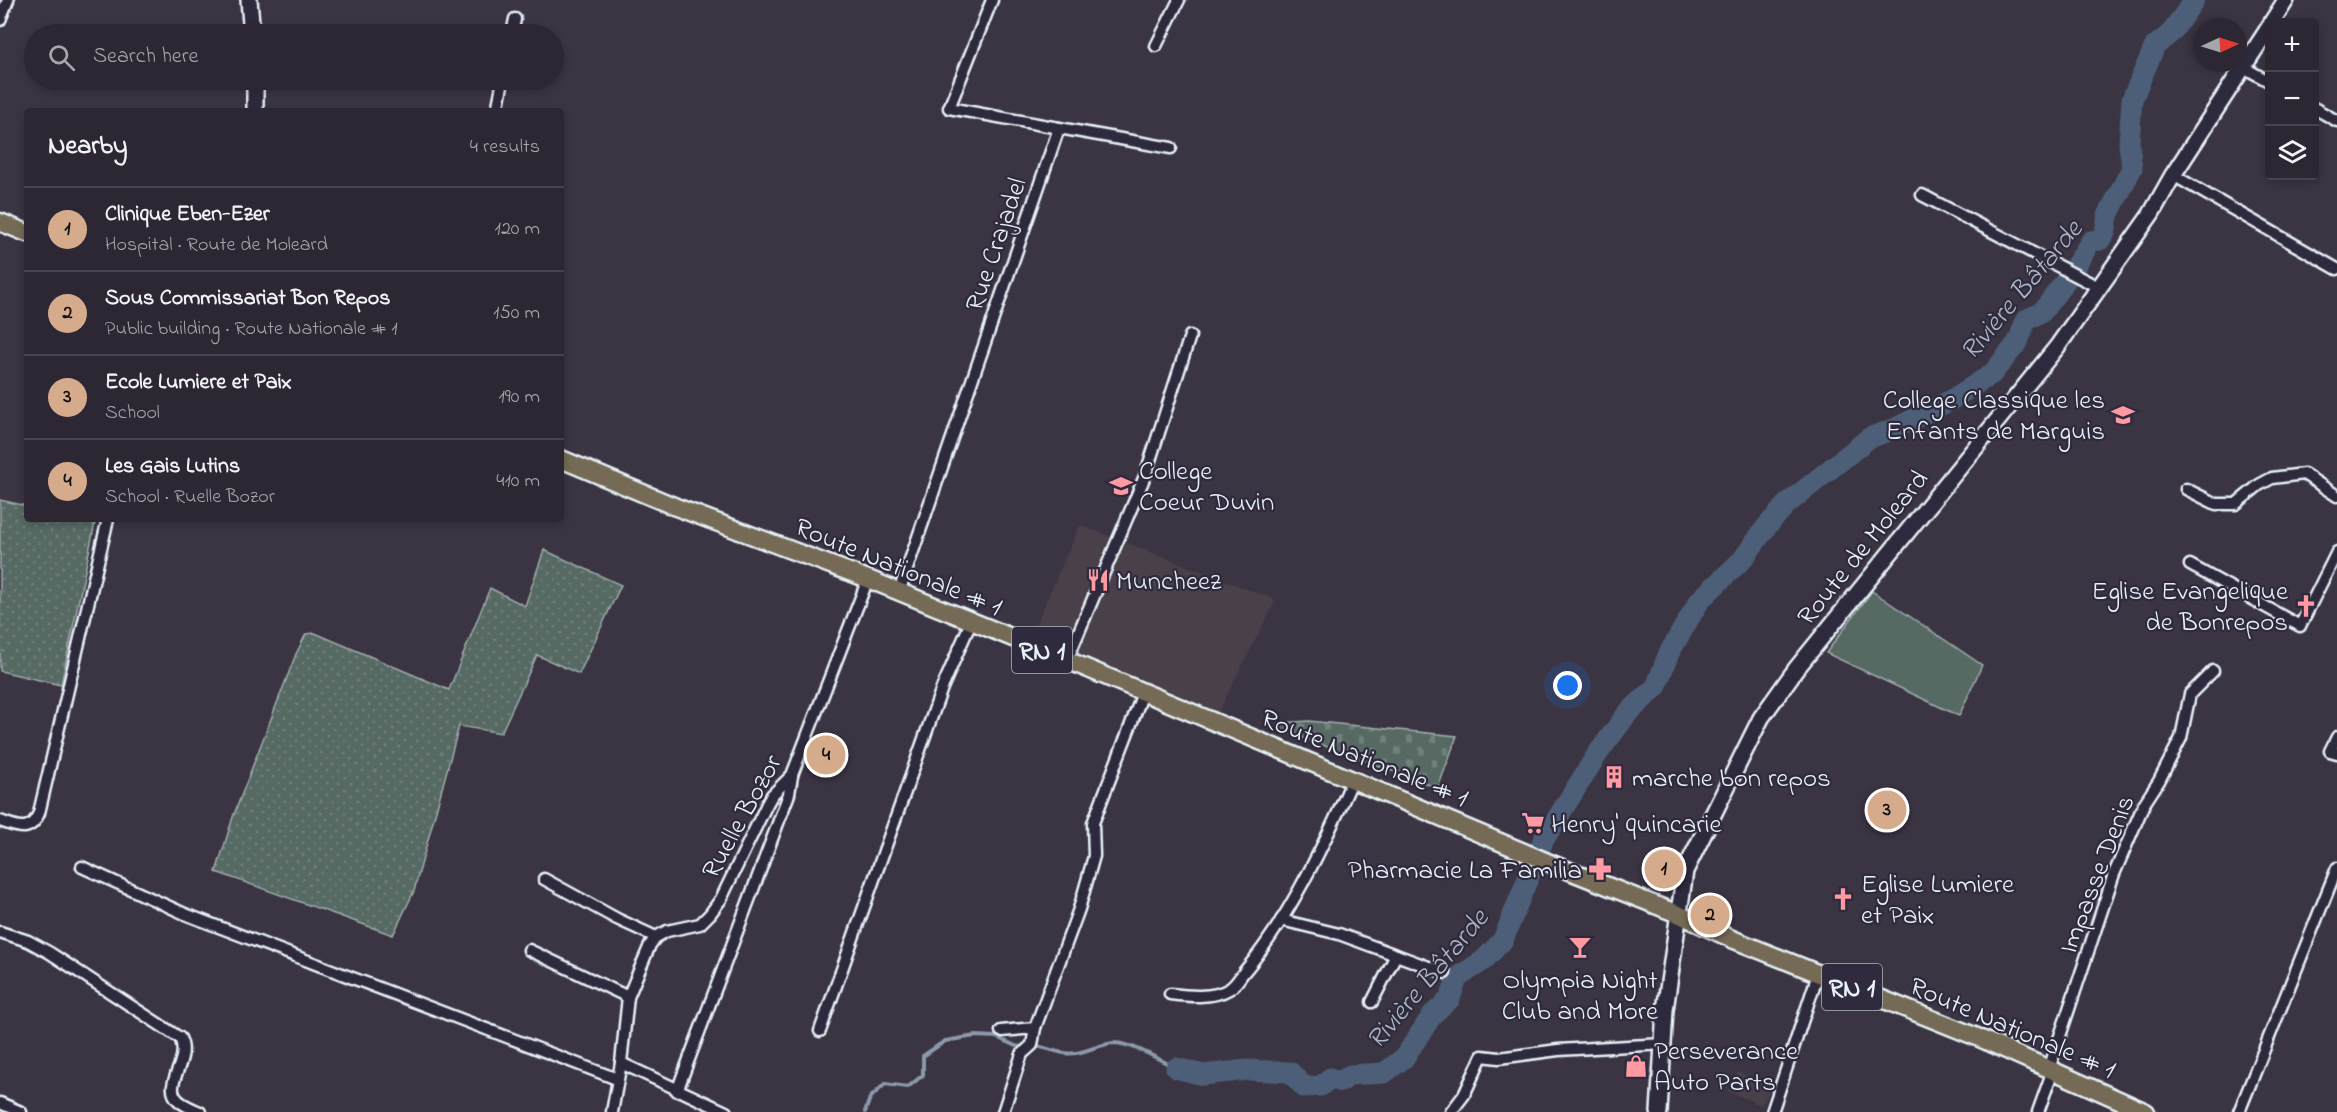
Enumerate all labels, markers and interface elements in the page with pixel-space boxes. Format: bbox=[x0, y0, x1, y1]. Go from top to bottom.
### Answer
north arrow bbox=[2193, 18, 2247, 72]
map controls bbox=[2265, 18, 2319, 180]
button: + bbox=[2265, 18, 2319, 72]
search box bbox=[24, 24, 564, 90]
icon: search bbox=[45, 41, 78, 74]
text: Search here bbox=[93, 41, 198, 73]
button: − bbox=[2265, 72, 2319, 126]
button: layers bbox=[2265, 126, 2319, 180]
text: Nearby bbox=[48, 128, 127, 166]
text: 4 results bbox=[470, 133, 540, 162]
street label: Rue Crajadel bbox=[956, 173, 1038, 317]
text: Clinique Eben-Ezer bbox=[105, 199, 270, 231]
water label: Rivière Bâtarde bbox=[1952, 211, 2095, 371]
text: 1 bbox=[64, 215, 71, 244]
text: 120 m bbox=[495, 215, 540, 244]
text: Hospital · Route de Moleard bbox=[105, 231, 328, 260]
text: Sous Commissariat Bon Repos bbox=[105, 283, 390, 315]
text: 2 bbox=[63, 299, 72, 328]
text: 150 m bbox=[493, 299, 540, 328]
text: Public building · Route Nationale # 1 bbox=[105, 315, 398, 344]
text: Ecole Lumiere et Paix bbox=[105, 367, 292, 399]
place label: College Classique les Enfants de Marguis bbox=[1883, 382, 2105, 452]
text: 3 bbox=[63, 383, 72, 412]
text: 190 m bbox=[498, 383, 540, 412]
text: School bbox=[105, 399, 160, 428]
school or university icon: College Classique les Enfants de Marguis bbox=[2110, 402, 2136, 428]
text: Les Gais Lutins bbox=[105, 451, 240, 483]
place label: College Coeur Duvin bbox=[1139, 453, 1274, 523]
street label: Route de Moleard bbox=[1789, 462, 1939, 635]
text: 4 bbox=[63, 467, 72, 496]
text: 410 m bbox=[496, 467, 540, 496]
school or university icon: College Coeur Duvin bbox=[1108, 473, 1134, 499]
text: School · Ruelle Bozor bbox=[105, 483, 275, 512]
street label: Route Nationale # 1 bbox=[789, 509, 1008, 628]
place label: Muncheez bbox=[1116, 563, 1222, 602]
restaurant icon: Muncheez bbox=[1085, 567, 1111, 593]
place label: Eglise Evangelique de Bonrepos bbox=[2092, 573, 2289, 643]
church icon: Eglise Evangelique de Bonrepos bbox=[2293, 593, 2319, 619]
road number: RN 1 bbox=[1012, 627, 1072, 673]
your location bbox=[1553, 671, 1582, 700]
street label: Route Nationale # 1 bbox=[1255, 700, 1474, 819]
pin: 4 bbox=[806, 732, 846, 777]
street label: Ruelle Bozor bbox=[693, 748, 794, 886]
place label: marche bon repos bbox=[1632, 760, 1831, 799]
building icon: marche bon repos bbox=[1601, 764, 1627, 790]
pin: 3 bbox=[1868, 788, 1906, 832]
street label: Impasse Denis bbox=[2050, 790, 2146, 960]
place label: Henry' quincarie bbox=[1551, 806, 1723, 845]
supermarket icon: Henry' quincarie bbox=[1520, 810, 1546, 836]
pin: 1 bbox=[1644, 846, 1684, 892]
place label: Pharmacie La Familia bbox=[1348, 852, 1582, 891]
pharmacy icon: Pharmacie La Familia bbox=[1587, 856, 1613, 882]
place label: Eglise Lumiere et Paix bbox=[1861, 866, 2015, 936]
church icon: Eglise Lumiere et Paix bbox=[1830, 886, 1856, 912]
pin: 2 bbox=[1690, 892, 1730, 938]
water label: Rivière Bâtarde bbox=[1358, 900, 1501, 1060]
bar icon: Olympia Night Club and More bbox=[1567, 934, 1593, 960]
place label: Olympia Night Club and More bbox=[1502, 962, 1659, 1032]
road number: RN 1 bbox=[1822, 964, 1882, 1010]
street label: Route Nationale # 1 bbox=[1903, 968, 2121, 1090]
place label: Perseverance Auto Parts bbox=[1654, 1033, 1799, 1103]
shop icon: Perseverance Auto Parts bbox=[1623, 1053, 1649, 1079]

